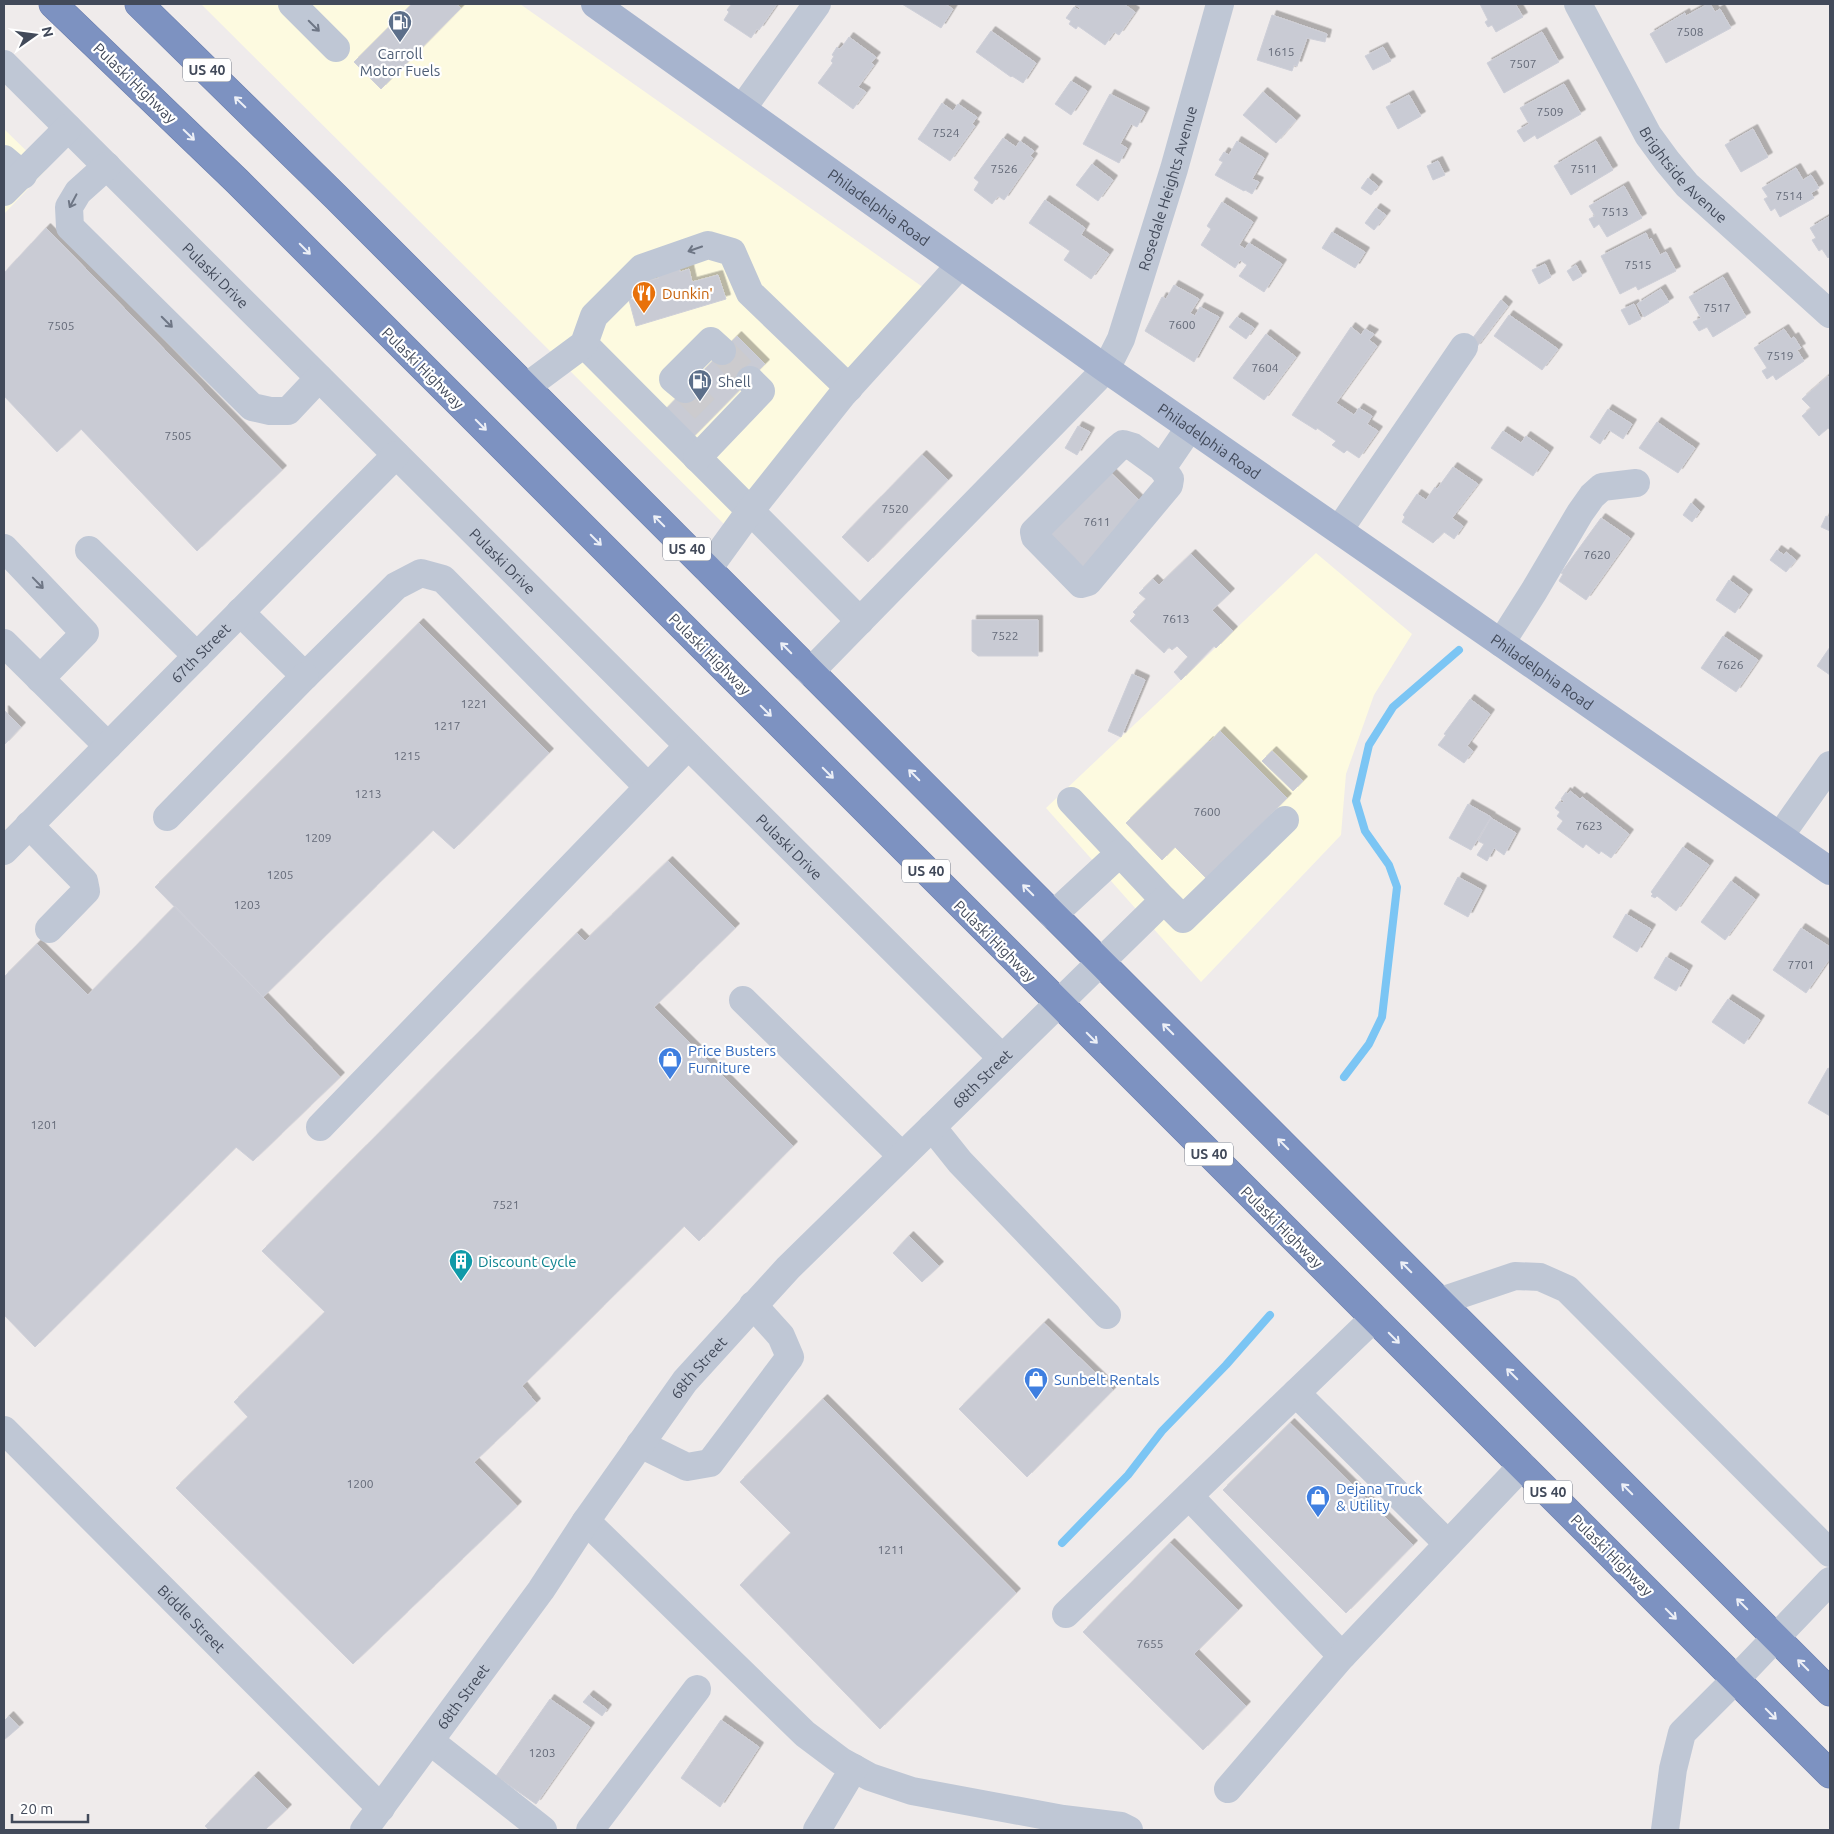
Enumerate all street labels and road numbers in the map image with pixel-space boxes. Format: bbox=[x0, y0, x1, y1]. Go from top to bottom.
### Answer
street label: Pulaski Highway bbox=[90, 39, 180, 127]
road number: US 40 bbox=[183, 58, 231, 82]
street label: Rosedale Heights Avenue bbox=[1134, 104, 1200, 272]
street label: Brightside Avenue bbox=[1637, 124, 1731, 226]
street label: Philadelphia Road bbox=[825, 165, 933, 249]
street label: Pulaski Drive bbox=[179, 239, 252, 311]
street label: Pulaski Highway bbox=[379, 324, 467, 412]
street label: Philadelphia Road bbox=[1155, 399, 1264, 482]
street label: Pulaski Drive bbox=[466, 524, 539, 597]
road number: US 40 bbox=[663, 538, 711, 560]
street label: Pulaski Highway bbox=[666, 610, 754, 698]
street label: 67th Street bbox=[167, 619, 233, 686]
street label: Philadelphia Road bbox=[1488, 630, 1597, 713]
street label: Pulaski Drive bbox=[753, 810, 826, 883]
road number: US 40 bbox=[902, 859, 950, 882]
street label: Pulaski Highway bbox=[951, 897, 1039, 985]
street label: 68th Street bbox=[948, 1045, 1015, 1111]
road number: US 40 bbox=[1185, 1142, 1233, 1166]
street label: Pulaski Highway bbox=[1238, 1183, 1326, 1271]
street label: 68th Street bbox=[667, 1333, 730, 1402]
road number: US 40 bbox=[1524, 1480, 1572, 1504]
street label: Pulaski Highway bbox=[1568, 1511, 1656, 1599]
street label: Biddle Street bbox=[155, 1581, 229, 1656]
street label: 68th Street bbox=[433, 1660, 492, 1732]

